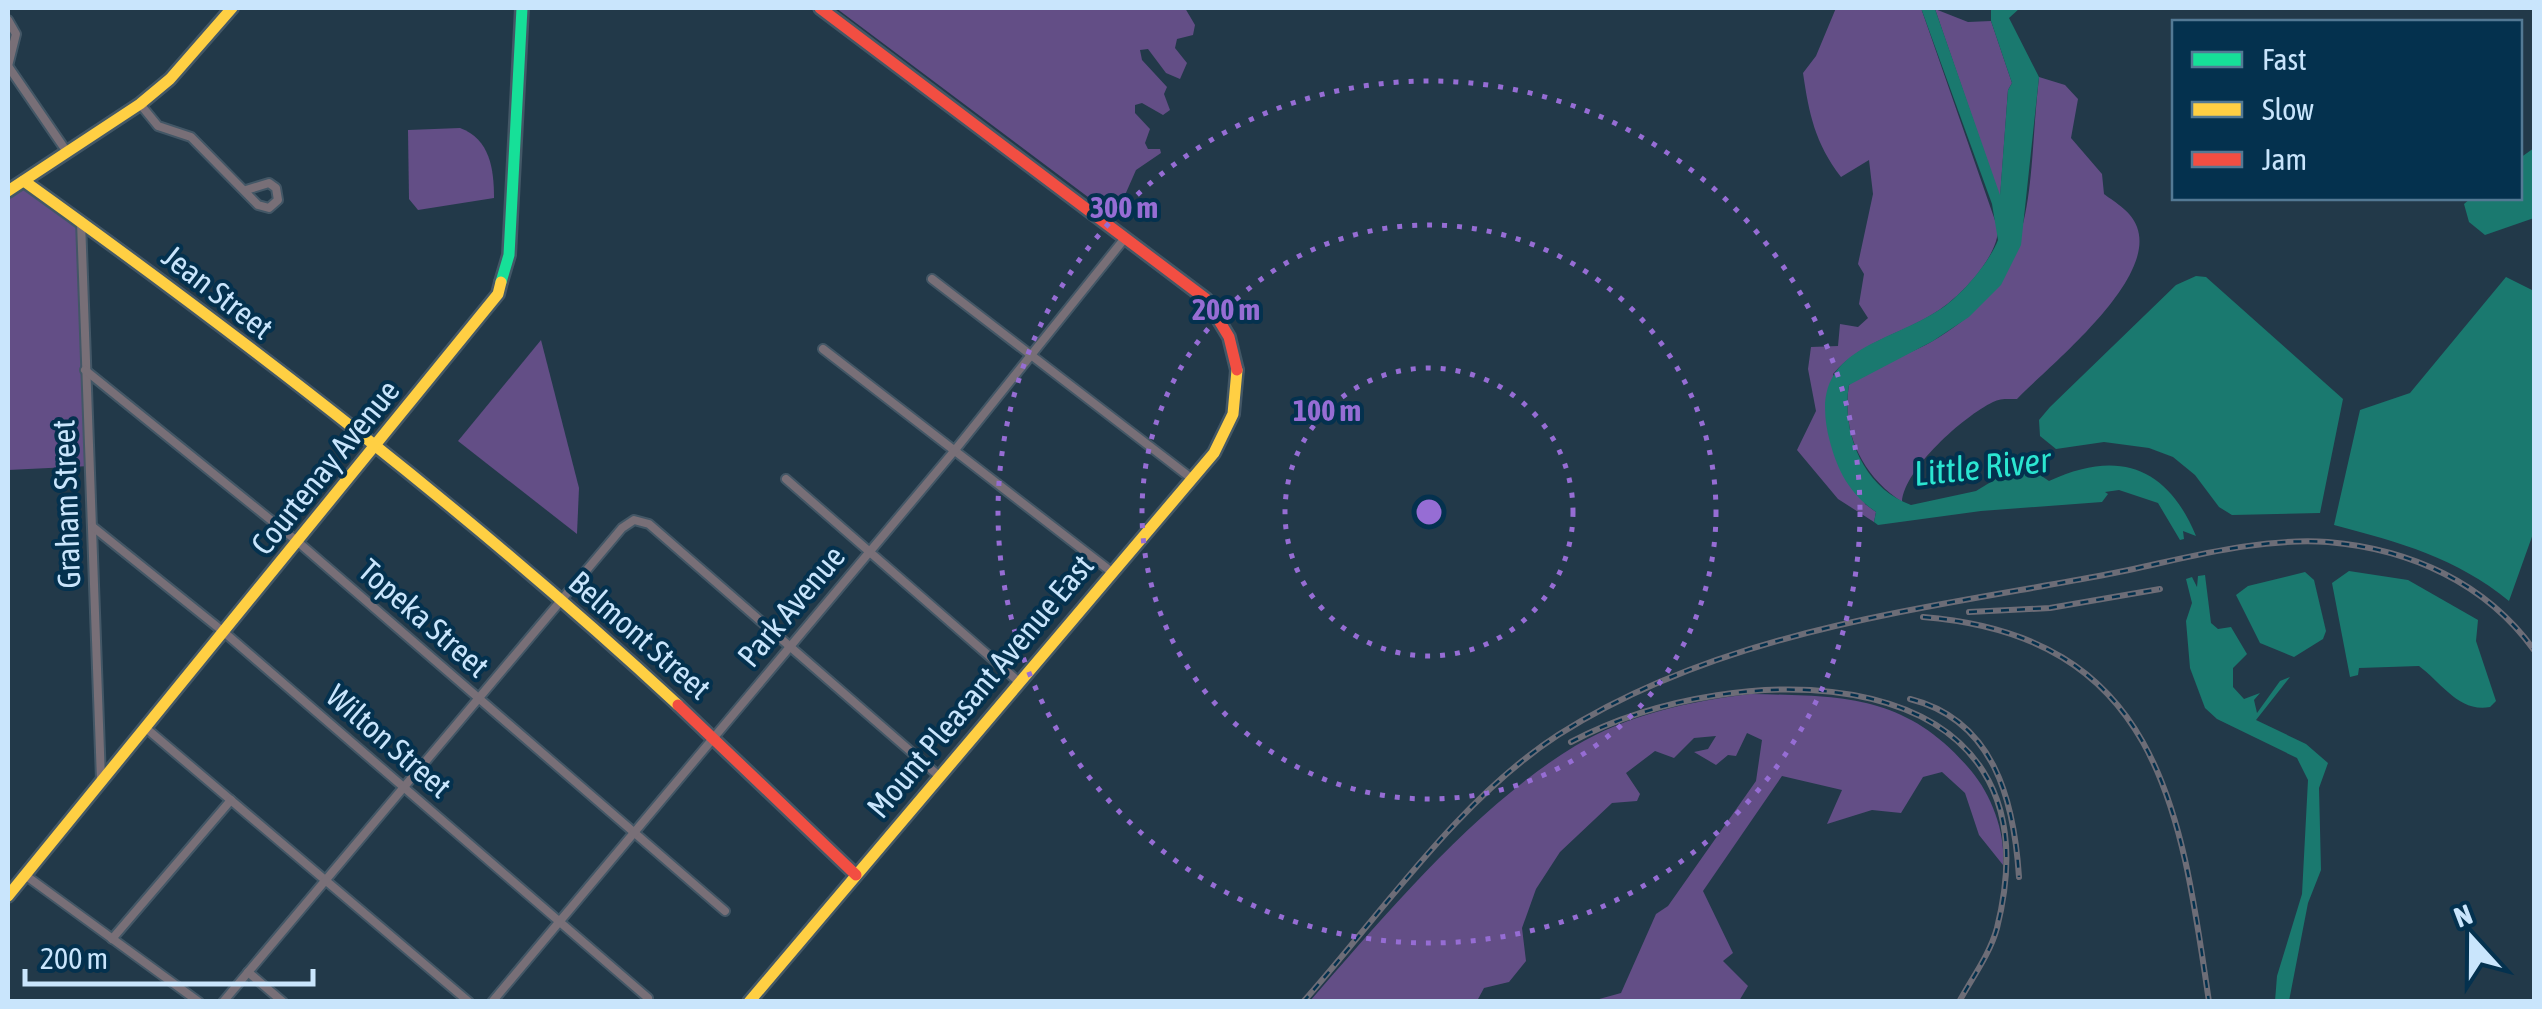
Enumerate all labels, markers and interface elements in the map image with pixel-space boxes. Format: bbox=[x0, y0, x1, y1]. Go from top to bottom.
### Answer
legend bbox=[2172, 20, 2522, 200]
text: Fast bbox=[2262, 42, 2307, 76]
text: Slow bbox=[2262, 92, 2314, 126]
text: Jam bbox=[2262, 142, 2307, 176]
text: 300 m bbox=[1090, 190, 1158, 224]
street label: Jean Street bbox=[155, 237, 281, 347]
text: 200 m bbox=[1192, 292, 1260, 326]
street label: Courtenay Avenue bbox=[243, 372, 407, 562]
text: 100 m bbox=[1293, 393, 1361, 427]
street label: Graham Street bbox=[45, 419, 87, 589]
water label: Little River bbox=[1912, 439, 2054, 493]
centre of rings bbox=[1411, 494, 1447, 530]
street label: Park Avenue bbox=[730, 538, 852, 674]
street label: Mount Pleasant Avenue East bbox=[859, 547, 1101, 825]
street label: Topeka Street bbox=[351, 551, 497, 685]
street label: Belmont Street bbox=[562, 563, 718, 707]
street label: Wilton Street bbox=[319, 677, 459, 805]
north arrow bbox=[2422, 889, 2522, 989]
text: N bbox=[2450, 898, 2476, 934]
scale bar bbox=[25, 924, 312, 986]
text: 200 m bbox=[40, 941, 108, 975]

